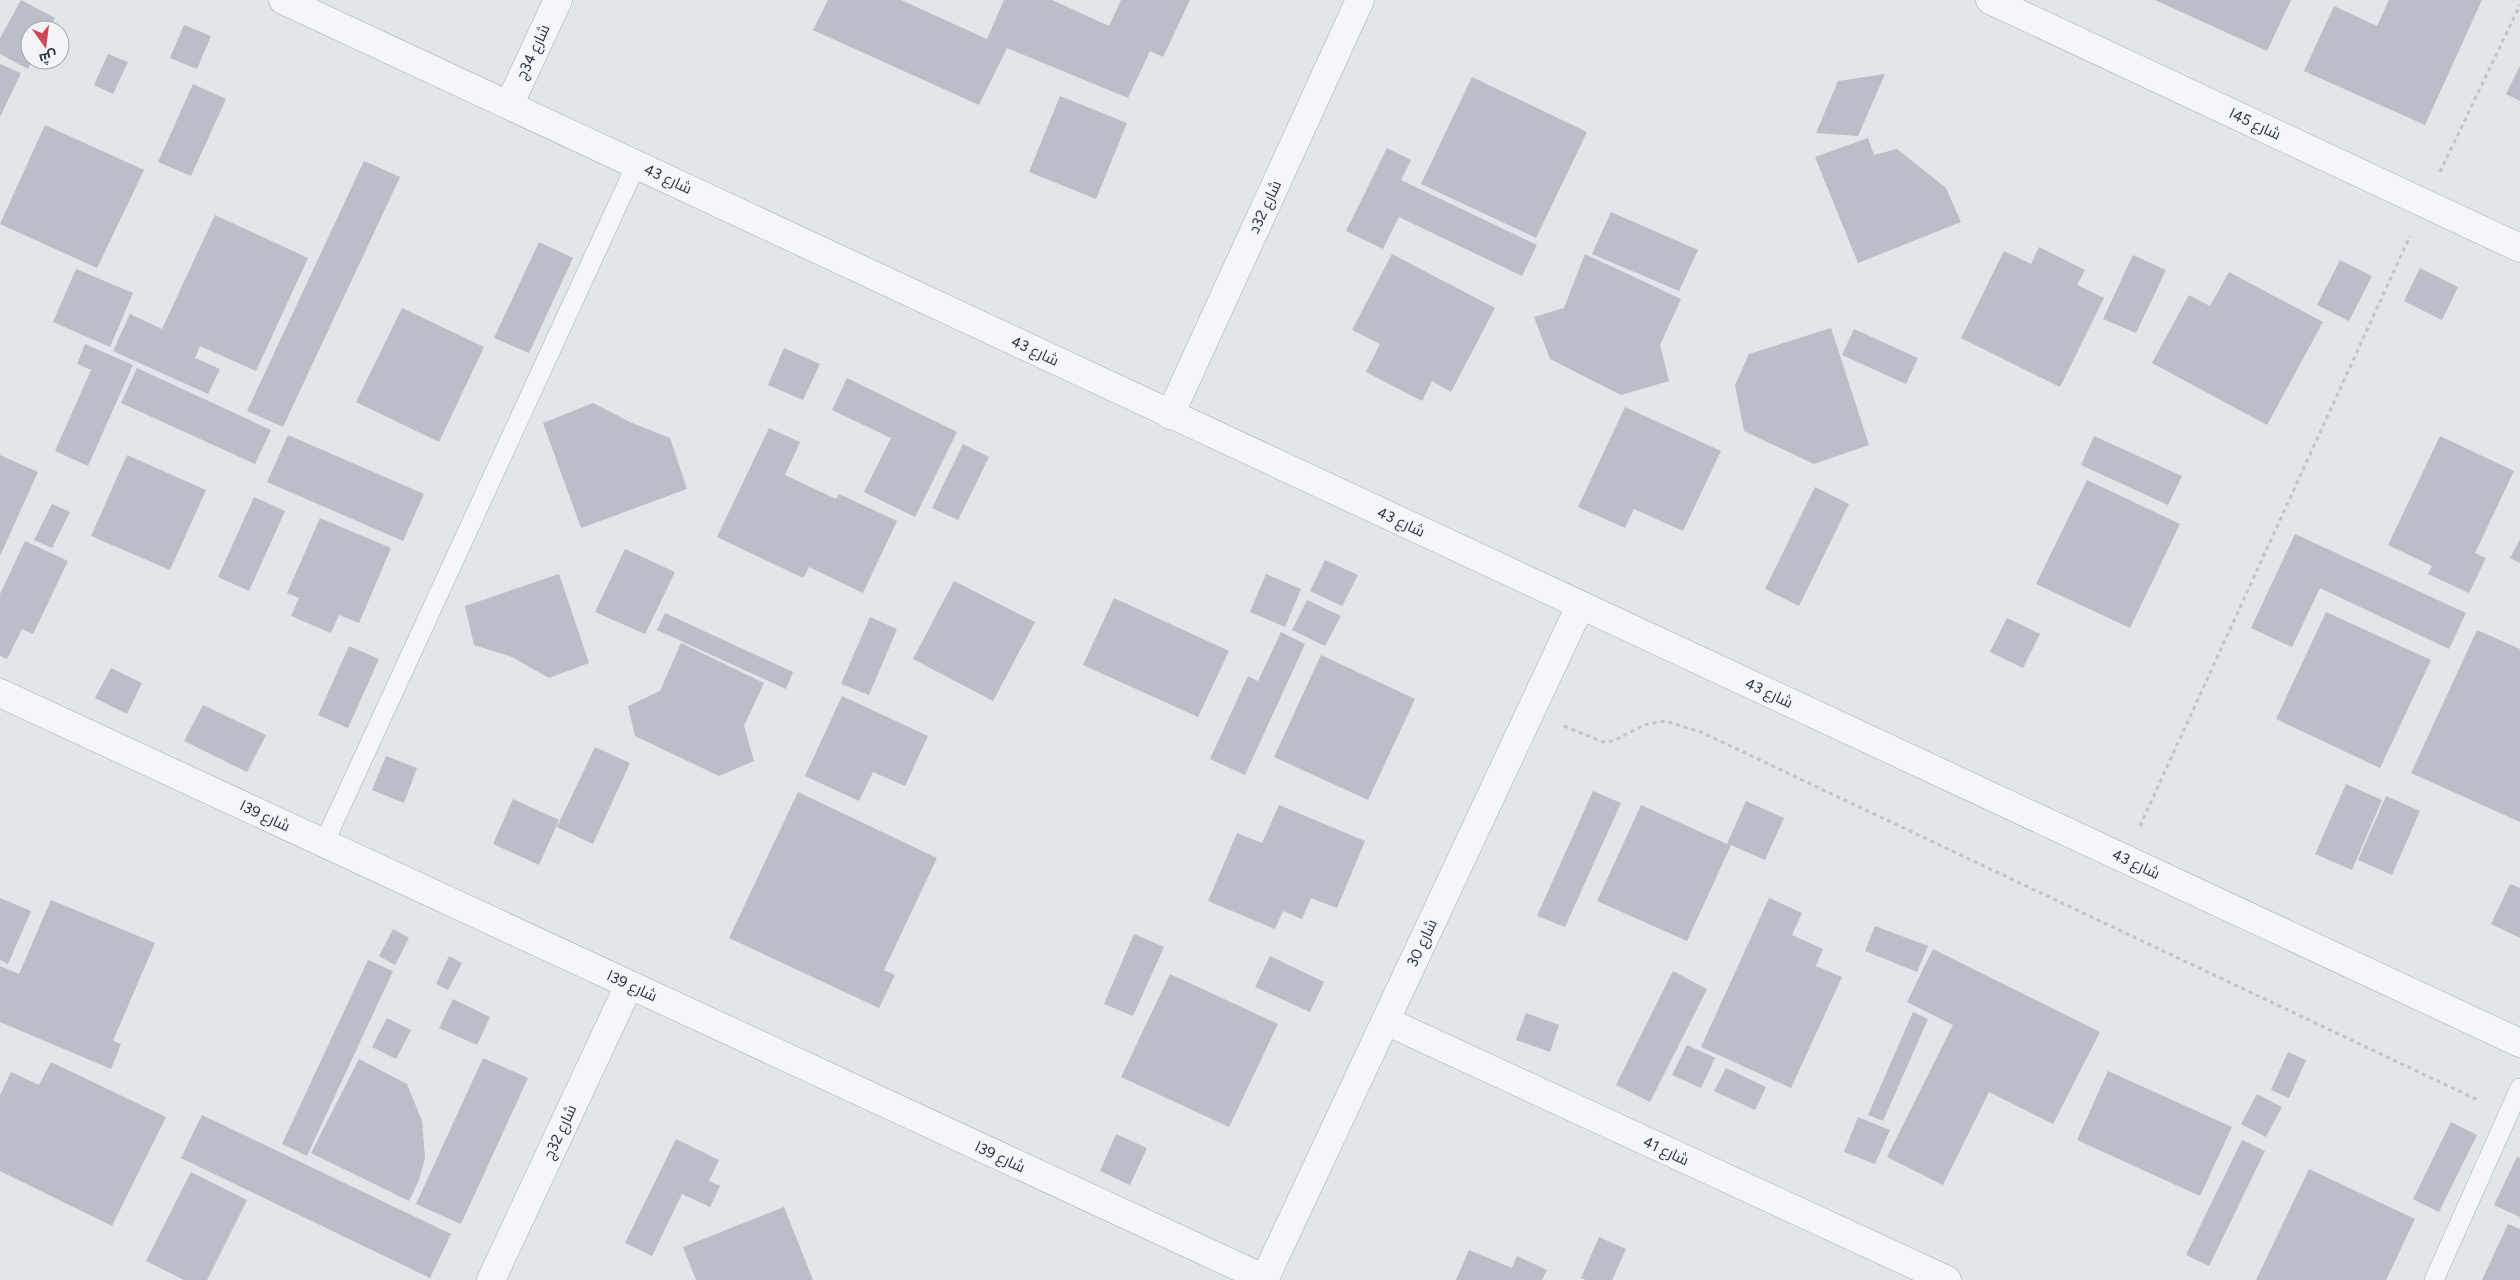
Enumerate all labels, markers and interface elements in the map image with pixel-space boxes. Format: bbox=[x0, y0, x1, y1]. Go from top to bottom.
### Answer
north arrow bbox=[20, 20, 70, 70]
street label: شارع 34ج bbox=[512, 21, 555, 83]
text: ش bbox=[37, 47, 59, 68]
street label: شارع 45ا bbox=[2226, 104, 2284, 146]
street label: شارع 43 bbox=[641, 160, 695, 200]
street label: شارع 32د bbox=[1245, 178, 1287, 237]
street label: شارع 43 bbox=[1008, 332, 1062, 372]
street label: شارع 43 bbox=[1374, 503, 1428, 543]
street label: شارع 43 bbox=[1742, 674, 1796, 714]
street label: شارع 39ا bbox=[236, 797, 293, 837]
street label: شارع 43 bbox=[2109, 845, 2163, 885]
street label: شارع 30 bbox=[1403, 916, 1443, 971]
street label: شارع 39ا bbox=[603, 967, 660, 1007]
street label: شارع 32ج bbox=[540, 1102, 582, 1163]
street label: شارع 41 bbox=[1639, 1133, 1692, 1171]
street label: شارع 39ا bbox=[971, 1138, 1028, 1178]

